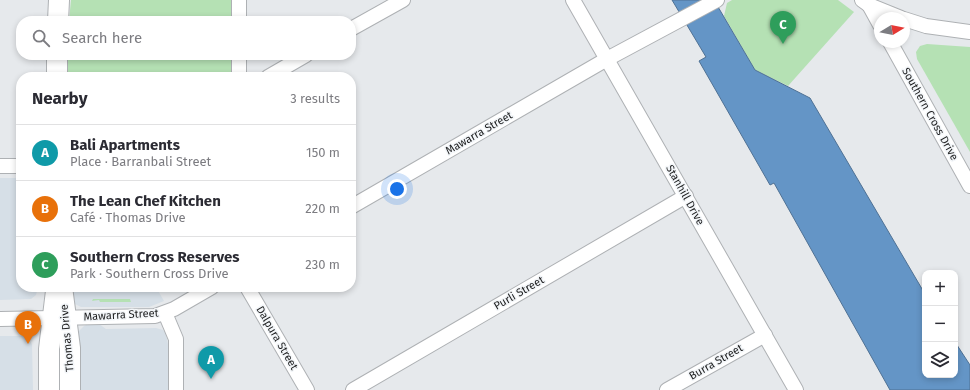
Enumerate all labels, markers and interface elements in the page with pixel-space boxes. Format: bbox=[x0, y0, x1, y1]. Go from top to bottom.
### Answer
pin: C bbox=[770, 11, 796, 44]
north arrow bbox=[874, 12, 910, 48]
search box bbox=[16, 16, 356, 60]
icon: search bbox=[30, 27, 52, 49]
text: Search here bbox=[62, 29, 142, 47]
street label: Southern Cross Drive bbox=[899, 65, 961, 163]
text: Nearby bbox=[32, 88, 87, 109]
text: 3 results bbox=[290, 91, 340, 106]
street label: Mawarra Street bbox=[443, 109, 515, 157]
text: Bali Apartments bbox=[70, 136, 180, 154]
text: A bbox=[41, 145, 49, 160]
text: 150 m bbox=[306, 145, 340, 160]
text: Place · Barranbali Street bbox=[70, 154, 211, 169]
street label: Stanhill Drive bbox=[663, 163, 707, 227]
your location bbox=[387, 179, 407, 199]
text: The Lean Chef Kitchen bbox=[70, 192, 221, 210]
text: B bbox=[41, 201, 49, 216]
text: 220 m bbox=[305, 201, 340, 216]
text: Café · Thomas Drive bbox=[70, 210, 186, 225]
text: Southern Cross Reserves bbox=[70, 248, 240, 266]
text: C bbox=[41, 257, 49, 272]
text: 230 m bbox=[305, 257, 340, 272]
text: Park · Southern Cross Drive bbox=[70, 266, 229, 281]
map controls bbox=[922, 270, 958, 378]
button: + bbox=[922, 270, 958, 306]
street label: Purli Street bbox=[492, 273, 546, 313]
street label: Thomas Drive bbox=[58, 304, 76, 372]
street label: Dalpura Street bbox=[253, 304, 301, 372]
button: − bbox=[922, 306, 958, 342]
street label: Mawarra Street bbox=[83, 307, 159, 323]
pin: B bbox=[15, 311, 41, 344]
street label: Burra Street bbox=[687, 341, 745, 383]
button: layers bbox=[922, 342, 958, 378]
pin: A bbox=[198, 346, 224, 379]

